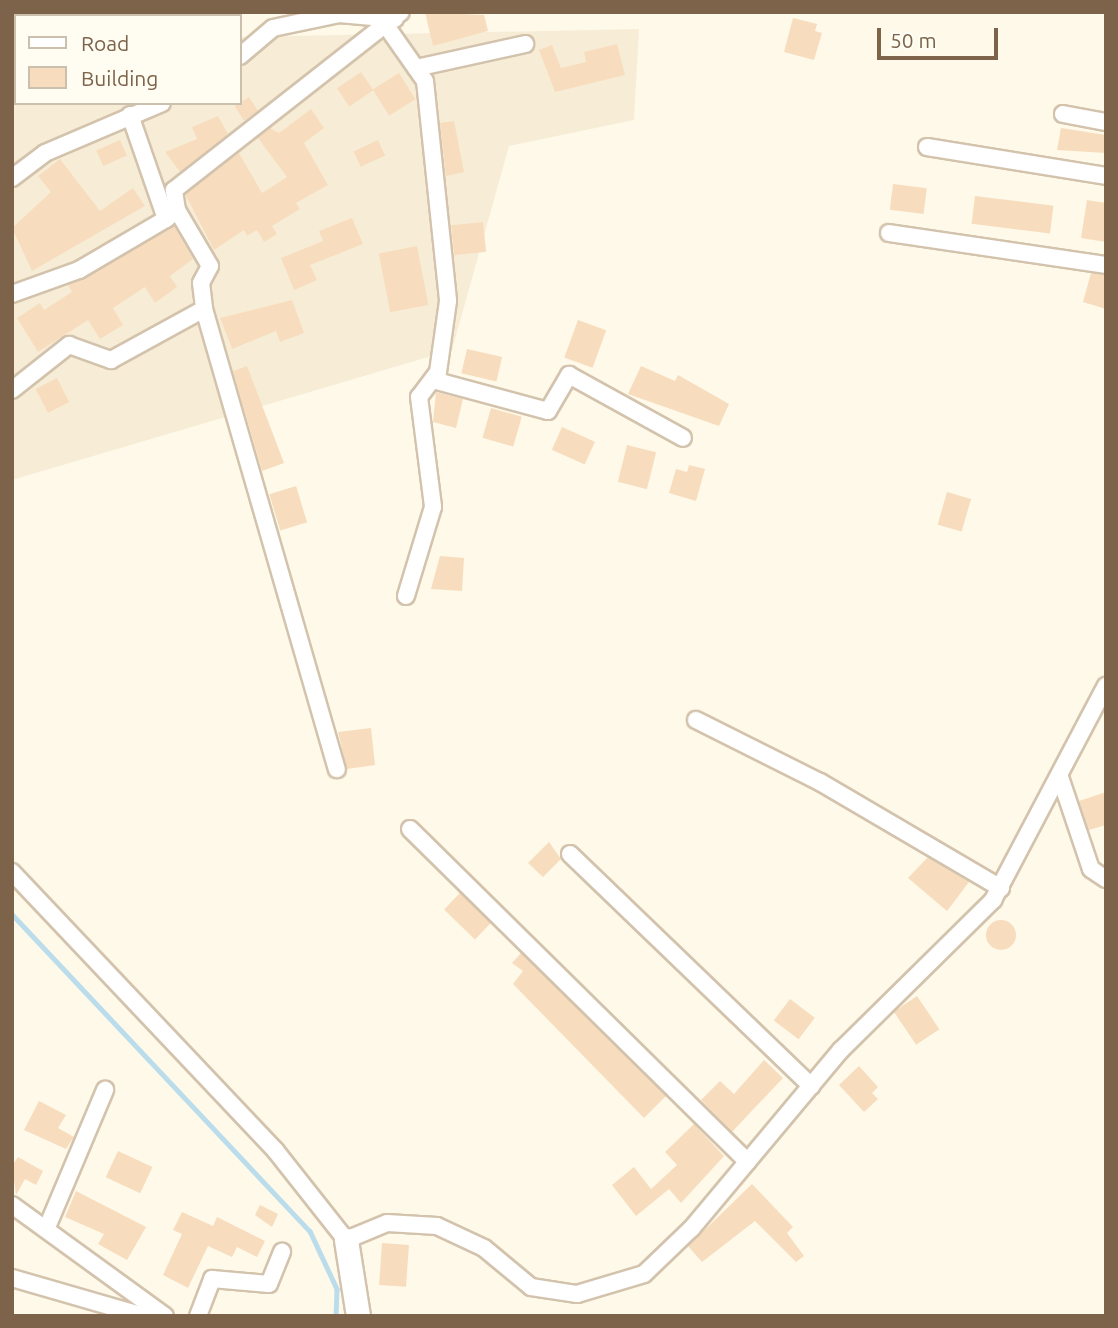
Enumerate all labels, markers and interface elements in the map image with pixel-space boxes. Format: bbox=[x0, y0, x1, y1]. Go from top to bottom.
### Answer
legend bbox=[14, 14, 242, 105]
scale bar bbox=[880, 14, 1001, 58]
text: 50 m bbox=[890, 28, 937, 52]
text: Road bbox=[81, 31, 129, 55]
text: Building bbox=[81, 66, 158, 90]

